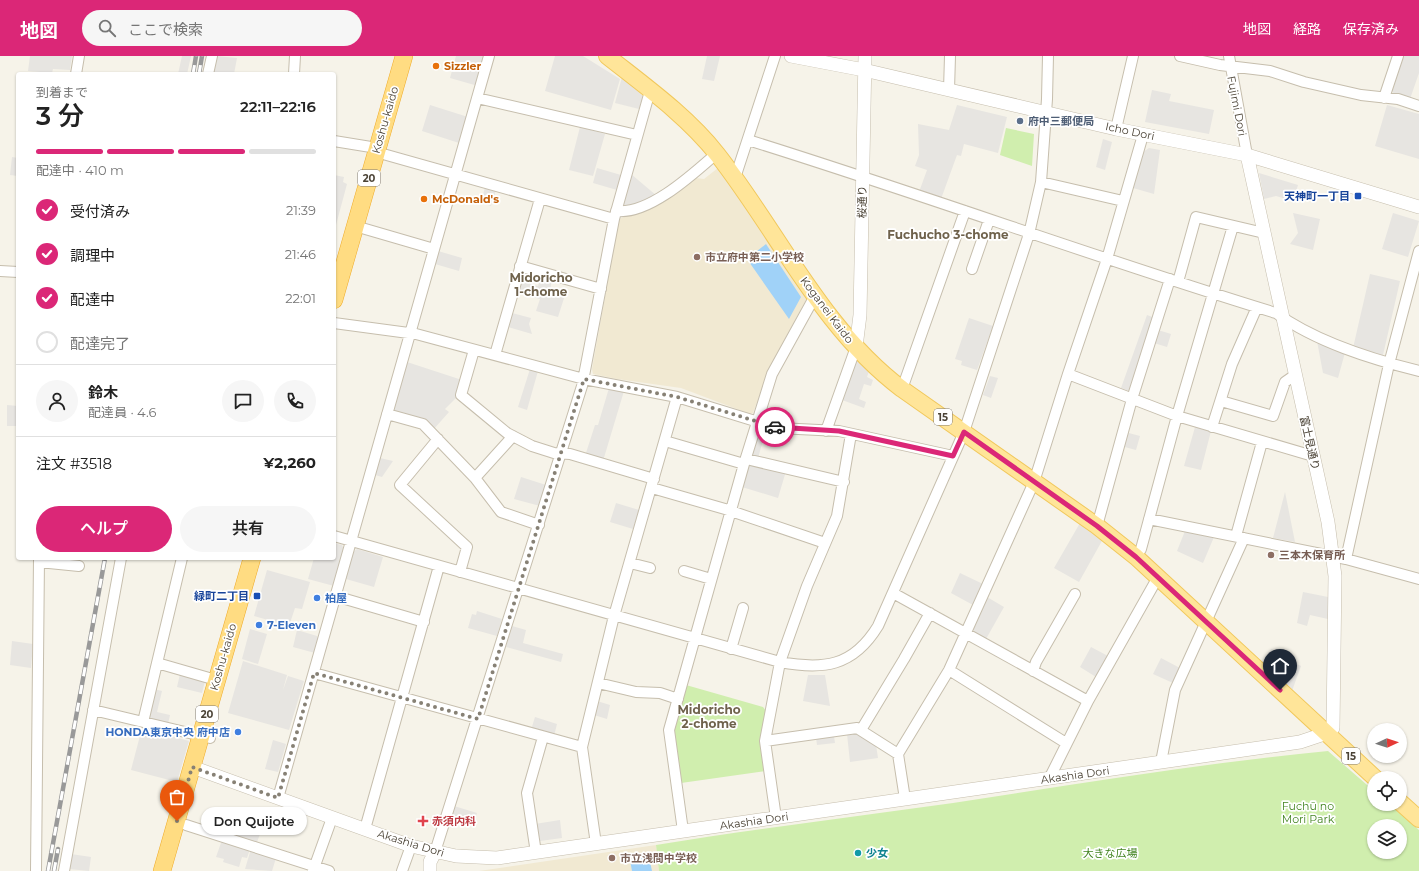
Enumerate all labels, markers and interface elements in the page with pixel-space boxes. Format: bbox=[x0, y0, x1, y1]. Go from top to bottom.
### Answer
search box bbox=[82, 10, 362, 46]
icon: search bbox=[96, 17, 118, 39]
text: 地図 bbox=[20, 19, 58, 42]
text: ここで検索 bbox=[128, 20, 203, 39]
text: 地図 bbox=[1243, 20, 1271, 38]
text: 経路 bbox=[1293, 20, 1321, 38]
text: 保存済み bbox=[1343, 20, 1399, 38]
place label: Sizzler bbox=[444, 59, 482, 73]
marker: Sizzler bbox=[431, 61, 441, 71]
street label: Fujimi Dori bbox=[1224, 75, 1250, 137]
text: 到着まで bbox=[36, 84, 88, 100]
street label: Koshu-kaido bbox=[369, 85, 401, 155]
text: 22:11–22:16 bbox=[240, 97, 316, 116]
text: 3 分 bbox=[36, 100, 84, 132]
place label: 府中三郵便局 bbox=[1028, 114, 1094, 128]
marker: 府中三郵便局 bbox=[1015, 116, 1025, 126]
street label: Icho Dori bbox=[1104, 119, 1156, 143]
text: 配達中 · 410 m bbox=[36, 162, 124, 178]
road number: 20 bbox=[358, 170, 380, 186]
street label: 桜通り bbox=[855, 185, 869, 219]
place label: 天神町一丁目 bbox=[1284, 189, 1350, 203]
marker: 天神町一丁目 bbox=[1353, 191, 1363, 201]
place label: McDonald's bbox=[432, 192, 499, 206]
marker: McDonald's bbox=[419, 194, 429, 204]
icon: check bbox=[36, 199, 58, 221]
text: 受付済み bbox=[70, 202, 130, 221]
text: 21:39 bbox=[286, 202, 316, 218]
district label: Fuchucho 3-chome bbox=[887, 227, 1009, 242]
icon: check bbox=[36, 243, 58, 265]
text: 調理中 bbox=[70, 246, 115, 265]
text: 21:46 bbox=[285, 246, 316, 262]
place label: 市立府中第二小学校 bbox=[705, 250, 804, 264]
marker: 市立府中第二小学校 bbox=[692, 252, 702, 262]
district label: Midoricho 1-chome bbox=[509, 270, 573, 299]
street label: Koganei Kaido bbox=[797, 274, 857, 346]
icon: check bbox=[36, 287, 58, 309]
text: 配達中 bbox=[70, 290, 115, 309]
text: 22:01 bbox=[285, 290, 316, 306]
text: 配達完了 bbox=[70, 334, 130, 353]
button: person bbox=[36, 380, 78, 422]
button: chat bbox=[222, 380, 264, 422]
button: phone bbox=[274, 380, 316, 422]
text: 鈴木 bbox=[88, 383, 118, 402]
text: 配達員 · 4.6 bbox=[88, 404, 156, 420]
courier bbox=[755, 407, 795, 447]
road number: 15 bbox=[934, 409, 952, 425]
street label: 富士見通り bbox=[1297, 415, 1323, 471]
icon: car bbox=[764, 416, 786, 438]
text: ¥2,260 bbox=[263, 453, 316, 472]
text: 注文 #3518 bbox=[36, 454, 112, 473]
button: ヘルプ bbox=[36, 506, 172, 552]
button: 共有 bbox=[180, 506, 316, 552]
place label: 三本木保育所 bbox=[1279, 548, 1345, 562]
marker: 三本木保育所 bbox=[1266, 550, 1276, 560]
place label: 緑町二丁目 bbox=[194, 589, 249, 603]
marker: 緑町二丁目 bbox=[252, 591, 262, 601]
place label: 柏屋 bbox=[325, 591, 347, 605]
marker: 柏屋 bbox=[312, 593, 322, 603]
place label: 7-Eleven bbox=[267, 618, 316, 632]
marker: 7-Eleven bbox=[254, 620, 264, 630]
street label: Koshu-kaido bbox=[207, 622, 239, 692]
pin bbox=[1263, 649, 1297, 690]
icon: home bbox=[1269, 655, 1291, 677]
district label: Midoricho 2-chome bbox=[677, 702, 741, 731]
road number: 20 bbox=[196, 706, 218, 722]
north arrow bbox=[1367, 723, 1407, 763]
map controls bbox=[1367, 723, 1407, 859]
place label: HONDA東京中央 府中店 bbox=[105, 725, 230, 739]
marker: HONDA東京中央 府中店 bbox=[233, 727, 243, 737]
road number: 15 bbox=[1342, 748, 1360, 764]
street label: Akashia Dori bbox=[1040, 763, 1110, 787]
button: locate bbox=[1367, 771, 1407, 811]
pin bbox=[160, 780, 194, 821]
icon: bag bbox=[166, 786, 188, 808]
park label: Fuchū no Mori Park bbox=[1282, 799, 1335, 826]
callout: Don Quijote bbox=[201, 807, 307, 835]
street label: Akashia Dori bbox=[719, 809, 789, 833]
text: Don Quijote bbox=[214, 813, 294, 829]
place label: 赤須内科 bbox=[432, 814, 476, 828]
marker: 赤須内科 bbox=[417, 815, 429, 827]
button: layers bbox=[1367, 819, 1407, 859]
street label: Akashia Dori bbox=[376, 826, 446, 860]
place label: 少女 bbox=[866, 846, 888, 860]
park label: 大きな広場 bbox=[1083, 846, 1138, 860]
marker: 少女 bbox=[853, 848, 863, 858]
place label: 市立浅間中学校 bbox=[620, 851, 697, 865]
marker: 市立浅間中学校 bbox=[607, 853, 617, 863]

